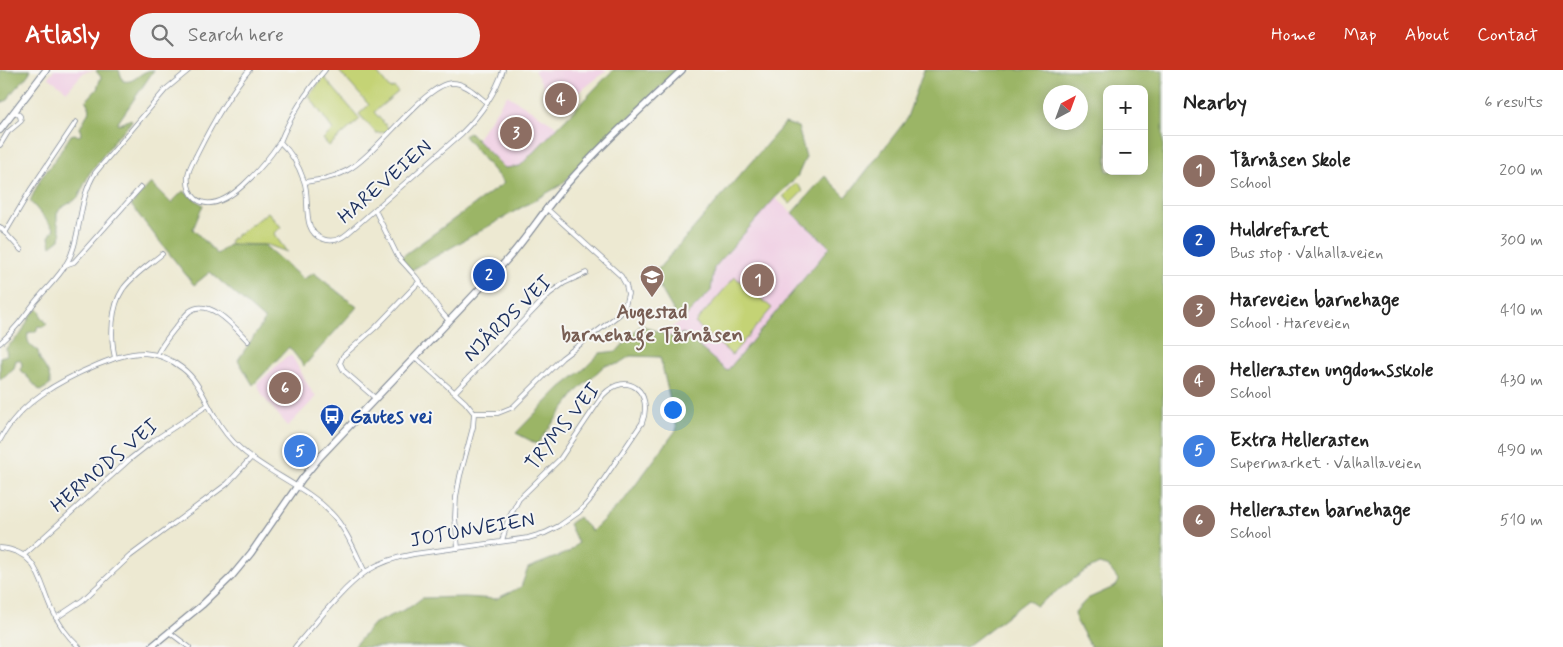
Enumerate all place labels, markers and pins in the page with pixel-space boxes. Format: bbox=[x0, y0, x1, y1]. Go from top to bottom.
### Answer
pin: 4 bbox=[545, 80, 577, 118]
pin: 3 bbox=[500, 114, 532, 152]
pin: 2 bbox=[473, 256, 505, 294]
pin: 1 bbox=[742, 261, 774, 299]
school or university icon: Augestad barnehage Tårnåsen bbox=[639, 264, 665, 298]
place label: Augestad barnehage Tårnåsen bbox=[561, 299, 743, 351]
pin: 6 bbox=[269, 369, 301, 407]
bus stop icon: Gautes vei bbox=[319, 403, 345, 437]
place label: Gautes vei bbox=[350, 404, 433, 431]
pin: 5 bbox=[284, 432, 316, 470]

